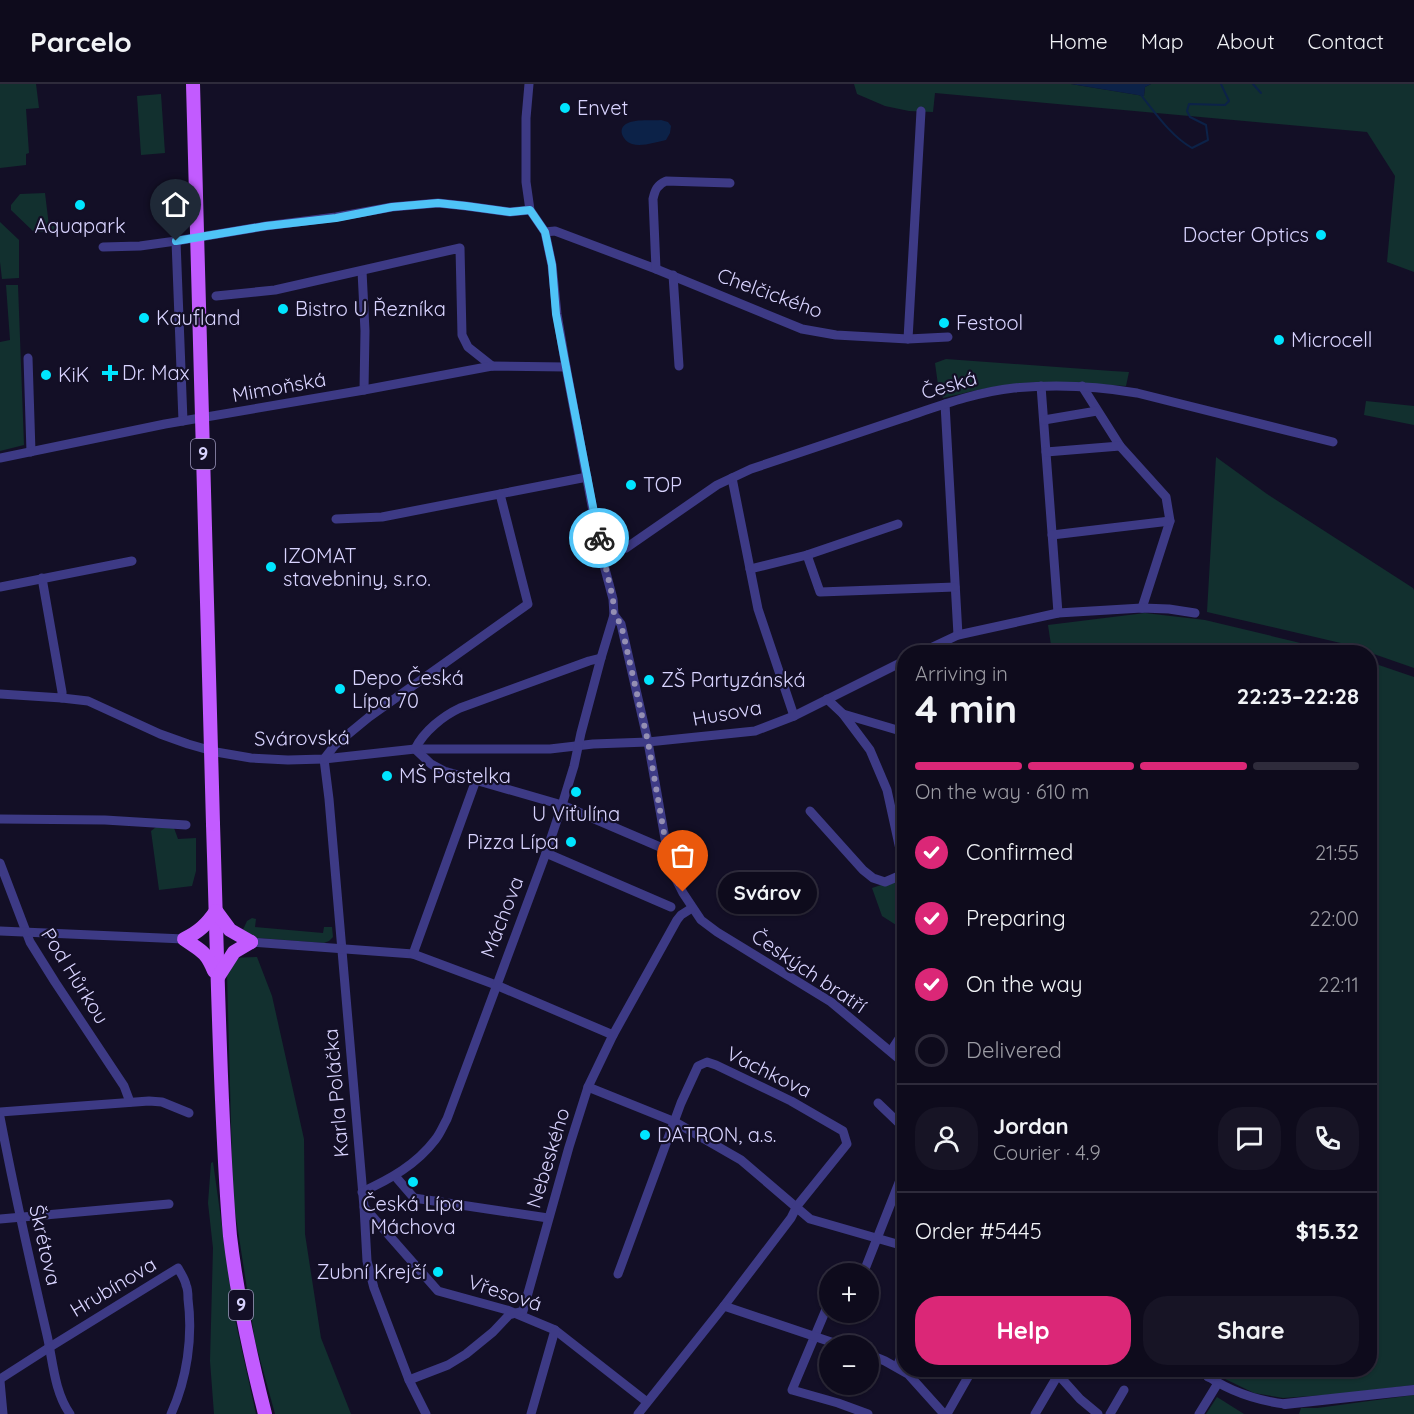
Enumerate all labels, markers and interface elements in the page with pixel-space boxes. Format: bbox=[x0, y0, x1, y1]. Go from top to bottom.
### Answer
text: Parcelo bbox=[30, 24, 132, 59]
text: Home bbox=[1049, 28, 1108, 54]
text: Map bbox=[1141, 28, 1184, 54]
text: About bbox=[1217, 28, 1275, 54]
text: Contact bbox=[1308, 28, 1384, 54]
place label: Envet bbox=[577, 95, 629, 120]
marker: Envet bbox=[558, 101, 572, 115]
pin bbox=[150, 179, 201, 241]
icon: home bbox=[159, 188, 192, 221]
marker: Aquapark bbox=[73, 198, 87, 212]
place label: Aquapark bbox=[34, 213, 126, 238]
place label: Docter Optics bbox=[1183, 222, 1309, 247]
marker: Docter Optics bbox=[1314, 228, 1328, 242]
street label: Chelčického bbox=[714, 262, 826, 323]
place label: Bistro U Řezníka bbox=[295, 296, 446, 321]
marker: Bistro U Řezníka bbox=[276, 302, 290, 316]
place label: Kaufland bbox=[156, 305, 240, 330]
place label: Festool bbox=[956, 310, 1023, 335]
marker: Kaufland bbox=[137, 311, 151, 325]
marker: Festool bbox=[937, 316, 951, 330]
place label: Microcell bbox=[1291, 327, 1372, 352]
marker: Microcell bbox=[1272, 333, 1286, 347]
place label: Dr. Max bbox=[122, 360, 189, 385]
place label: KiK bbox=[58, 362, 89, 387]
street label: Česká bbox=[918, 365, 979, 404]
marker: Dr. Max bbox=[103, 366, 117, 380]
street label: Mimoňská bbox=[230, 366, 328, 407]
marker: KiK bbox=[39, 368, 53, 382]
road number: 9 bbox=[191, 439, 215, 469]
place label: TOP bbox=[643, 472, 682, 497]
marker: TOP bbox=[624, 478, 638, 492]
courier bbox=[569, 508, 629, 568]
icon: bike bbox=[583, 522, 616, 555]
place label: IZOMAT stavebniny, s.r.o. bbox=[283, 543, 431, 591]
marker: IZOMAT stavebniny, s.r.o. bbox=[264, 560, 278, 574]
text: Arriving in bbox=[915, 661, 1008, 686]
place label: Depo Česká Lípa 70 bbox=[352, 665, 464, 713]
place label: ZŠ Partyzánská bbox=[661, 667, 806, 692]
marker: ZŠ Partyzánská bbox=[642, 673, 656, 687]
marker: Depo Česká Lípa 70 bbox=[333, 682, 347, 696]
text: 22:23–22:28 bbox=[1237, 682, 1359, 710]
text: 4 min bbox=[915, 684, 1017, 733]
street label: Husova bbox=[690, 694, 763, 731]
street label: Svárovská bbox=[254, 724, 350, 751]
place label: MŠ Pastelka bbox=[399, 763, 511, 788]
marker: MŠ Pastelka bbox=[380, 769, 394, 783]
text: On the way · 610 m bbox=[915, 779, 1089, 804]
marker: U Viťulína bbox=[569, 785, 583, 799]
place label: U Viťulína bbox=[532, 801, 620, 826]
place label: Pizza Lípa bbox=[467, 829, 559, 854]
pin bbox=[657, 830, 708, 892]
marker: Pizza Lípa bbox=[564, 835, 578, 849]
icon: check bbox=[915, 836, 948, 869]
text: Confirmed bbox=[966, 838, 1073, 866]
icon: bag bbox=[666, 839, 699, 872]
text: 21:55 bbox=[1315, 840, 1359, 865]
callout: Svárov bbox=[719, 871, 818, 913]
street label: Máchova bbox=[475, 873, 528, 961]
text: Svárov bbox=[734, 880, 801, 905]
icon: check bbox=[915, 902, 948, 935]
text: Preparing bbox=[966, 904, 1066, 932]
text: 22:00 bbox=[1309, 906, 1359, 931]
street label: Pod Hůrkou bbox=[36, 923, 115, 1028]
street label: Českých bratří bbox=[747, 923, 872, 1019]
icon: check bbox=[915, 968, 948, 1001]
text: On the way bbox=[966, 970, 1082, 998]
text: 22:11 bbox=[1318, 972, 1359, 997]
street label: Karla Poláčka bbox=[317, 1028, 354, 1158]
text: Delivered bbox=[966, 1036, 1062, 1064]
street label: Vachkova bbox=[722, 1040, 816, 1103]
street label: Nebeského bbox=[520, 1105, 575, 1211]
button: person bbox=[915, 1107, 978, 1170]
button: chat bbox=[1218, 1107, 1281, 1170]
button: phone bbox=[1296, 1107, 1359, 1170]
text: Jordan bbox=[993, 1112, 1069, 1140]
place label: DATRON, a.s. bbox=[657, 1122, 776, 1147]
marker: DATRON, a.s. bbox=[638, 1128, 652, 1142]
text: Courier · 4.9 bbox=[993, 1140, 1101, 1165]
marker: Česká Lípa Máchova bbox=[406, 1175, 420, 1189]
place label: Česká Lípa Máchova bbox=[362, 1191, 464, 1239]
street label: Škrétova bbox=[24, 1202, 67, 1288]
text: Order #5445 bbox=[915, 1217, 1042, 1245]
text: $15.32 bbox=[1296, 1217, 1359, 1245]
street label: Hrubínova bbox=[65, 1251, 160, 1322]
place label: Zubní Krejčí bbox=[316, 1259, 427, 1284]
map controls bbox=[819, 1263, 879, 1395]
button: + bbox=[819, 1263, 879, 1323]
marker: Zubní Krejčí bbox=[431, 1265, 445, 1279]
street label: Vřesová bbox=[465, 1269, 545, 1316]
road number: 9 bbox=[229, 1290, 253, 1320]
button: Help bbox=[915, 1296, 1131, 1365]
button: Share bbox=[1143, 1296, 1359, 1365]
button: − bbox=[819, 1335, 879, 1395]

